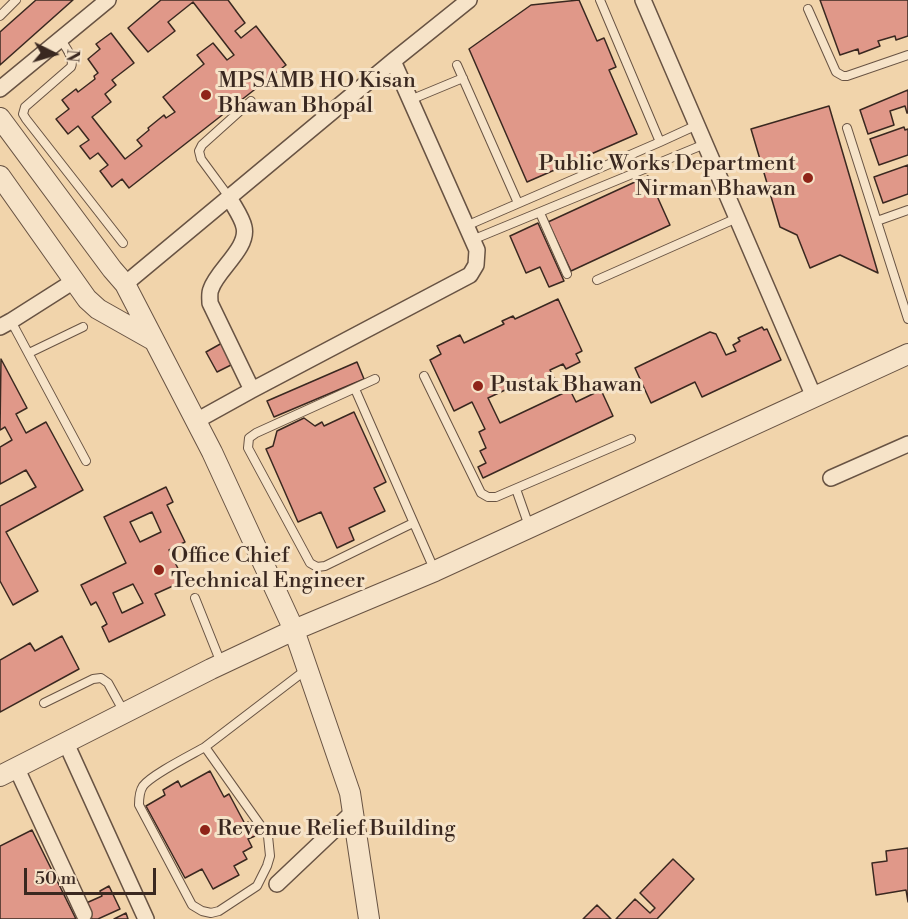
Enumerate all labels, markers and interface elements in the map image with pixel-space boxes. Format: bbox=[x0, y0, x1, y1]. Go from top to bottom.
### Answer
north arrow bbox=[24, 24, 84, 84]
text: N bbox=[61, 48, 82, 63]
place label: MPSAMB HO Kisan Bhawan Bhopal bbox=[218, 69, 416, 120]
marker: MPSAMB HO Kisan Bhawan Bhopal bbox=[199, 88, 213, 102]
place label: Public Works Department Nirman Bhawan bbox=[538, 152, 796, 204]
marker: Public Works Department Nirman Bhawan bbox=[801, 171, 815, 185]
place label: Pustak Bhawan bbox=[490, 373, 642, 399]
marker: Pustak Bhawan bbox=[471, 379, 485, 393]
place label: Office Chief Technical Engineer bbox=[171, 544, 365, 596]
marker: Office Chief Technical Engineer bbox=[152, 563, 166, 577]
place label: Revenue Relief Building bbox=[217, 817, 456, 843]
marker: Revenue Relief Building bbox=[198, 823, 212, 837]
scale bar bbox=[27, 856, 159, 894]
text: 50 m bbox=[35, 867, 76, 890]

